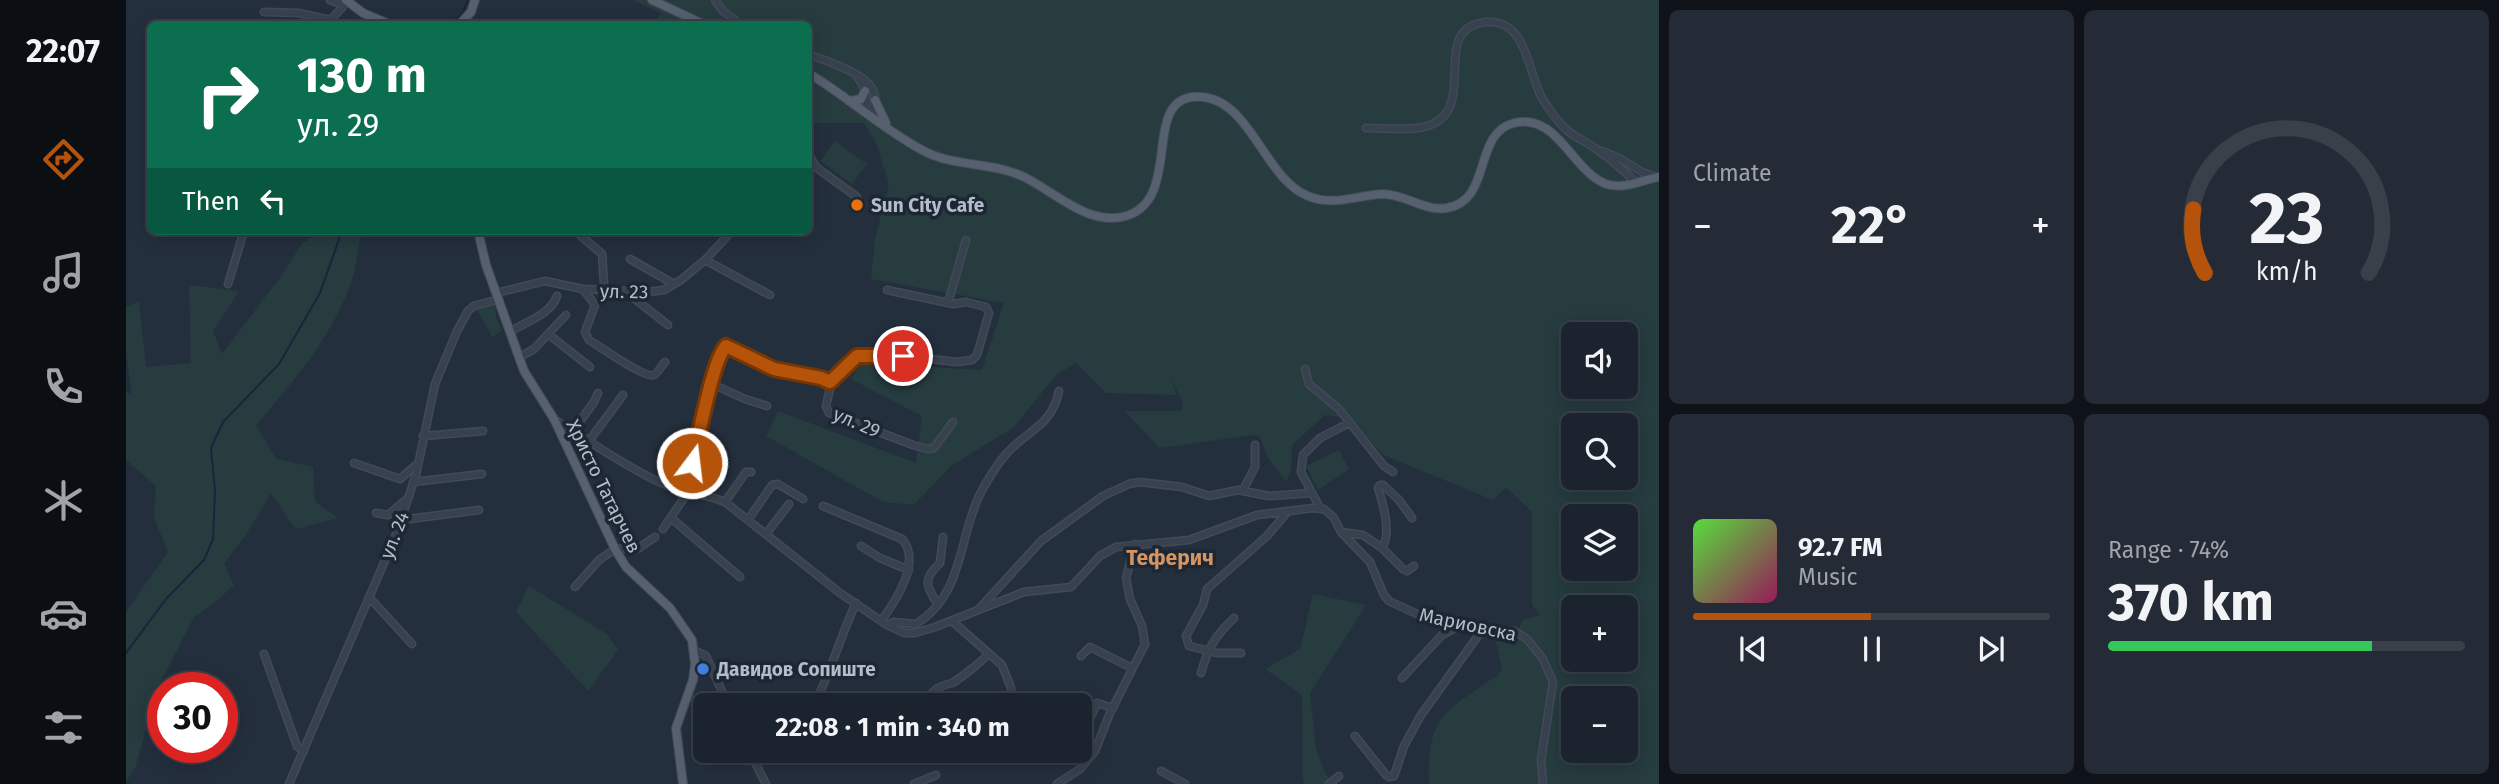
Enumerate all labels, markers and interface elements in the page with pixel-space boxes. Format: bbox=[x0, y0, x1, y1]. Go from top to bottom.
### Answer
text: 22:07 bbox=[26, 32, 100, 70]
text: 130 m bbox=[297, 46, 427, 105]
icon: right bbox=[182, 49, 273, 140]
text: ул. 29 bbox=[297, 106, 379, 144]
icon: directions bbox=[39, 135, 88, 184]
text: Climate bbox=[1693, 159, 1772, 187]
text: 23 bbox=[2249, 175, 2324, 262]
icon: left bbox=[254, 182, 292, 220]
text: Then bbox=[182, 186, 240, 217]
place label: Sun City Cafe bbox=[871, 194, 984, 217]
text: 22° bbox=[1831, 194, 1912, 257]
marker: Sun City Cafe bbox=[849, 197, 865, 213]
text: − bbox=[1693, 203, 1712, 249]
text: + bbox=[2031, 203, 2050, 249]
icon: music bbox=[39, 248, 88, 297]
text: km/h bbox=[2256, 257, 2317, 287]
street label: ул. 23 bbox=[600, 280, 648, 303]
map controls bbox=[1561, 322, 1638, 763]
button: sound bbox=[1561, 322, 1638, 399]
pin bbox=[873, 326, 933, 386]
icon: arrive bbox=[884, 337, 922, 375]
icon: phone bbox=[39, 362, 88, 411]
street label: ул. 29 bbox=[830, 402, 884, 443]
button: search bbox=[1561, 413, 1638, 490]
street label: Христо Татарчев bbox=[561, 416, 646, 557]
position arrow bbox=[655, 426, 729, 500]
icon: climate bbox=[39, 476, 88, 525]
button: layers bbox=[1561, 504, 1638, 581]
street label: ул. 24 bbox=[375, 508, 414, 562]
text: 92.7 FM bbox=[1798, 532, 1882, 563]
text: Range · 74% bbox=[2108, 536, 2229, 564]
district label: Теферич bbox=[1126, 545, 1214, 571]
text: Music bbox=[1798, 563, 1858, 591]
text: 370 km bbox=[2108, 571, 2274, 634]
icon: car bbox=[39, 589, 88, 638]
button: + bbox=[1561, 595, 1638, 672]
street label: Мариовска bbox=[1417, 603, 1518, 646]
icon: previous bbox=[1734, 630, 1772, 668]
icon: pause bbox=[1853, 630, 1891, 668]
icon: next bbox=[1972, 630, 2010, 668]
place label: Давидов Сопиште bbox=[716, 658, 876, 681]
marker: Давидов Сопиште bbox=[695, 661, 711, 677]
speed limit sign: 30 bbox=[147, 672, 238, 763]
button: − bbox=[1561, 686, 1638, 763]
icon: filters bbox=[39, 703, 88, 752]
text: 22:08 · 1 min · 340 m bbox=[775, 712, 1010, 743]

